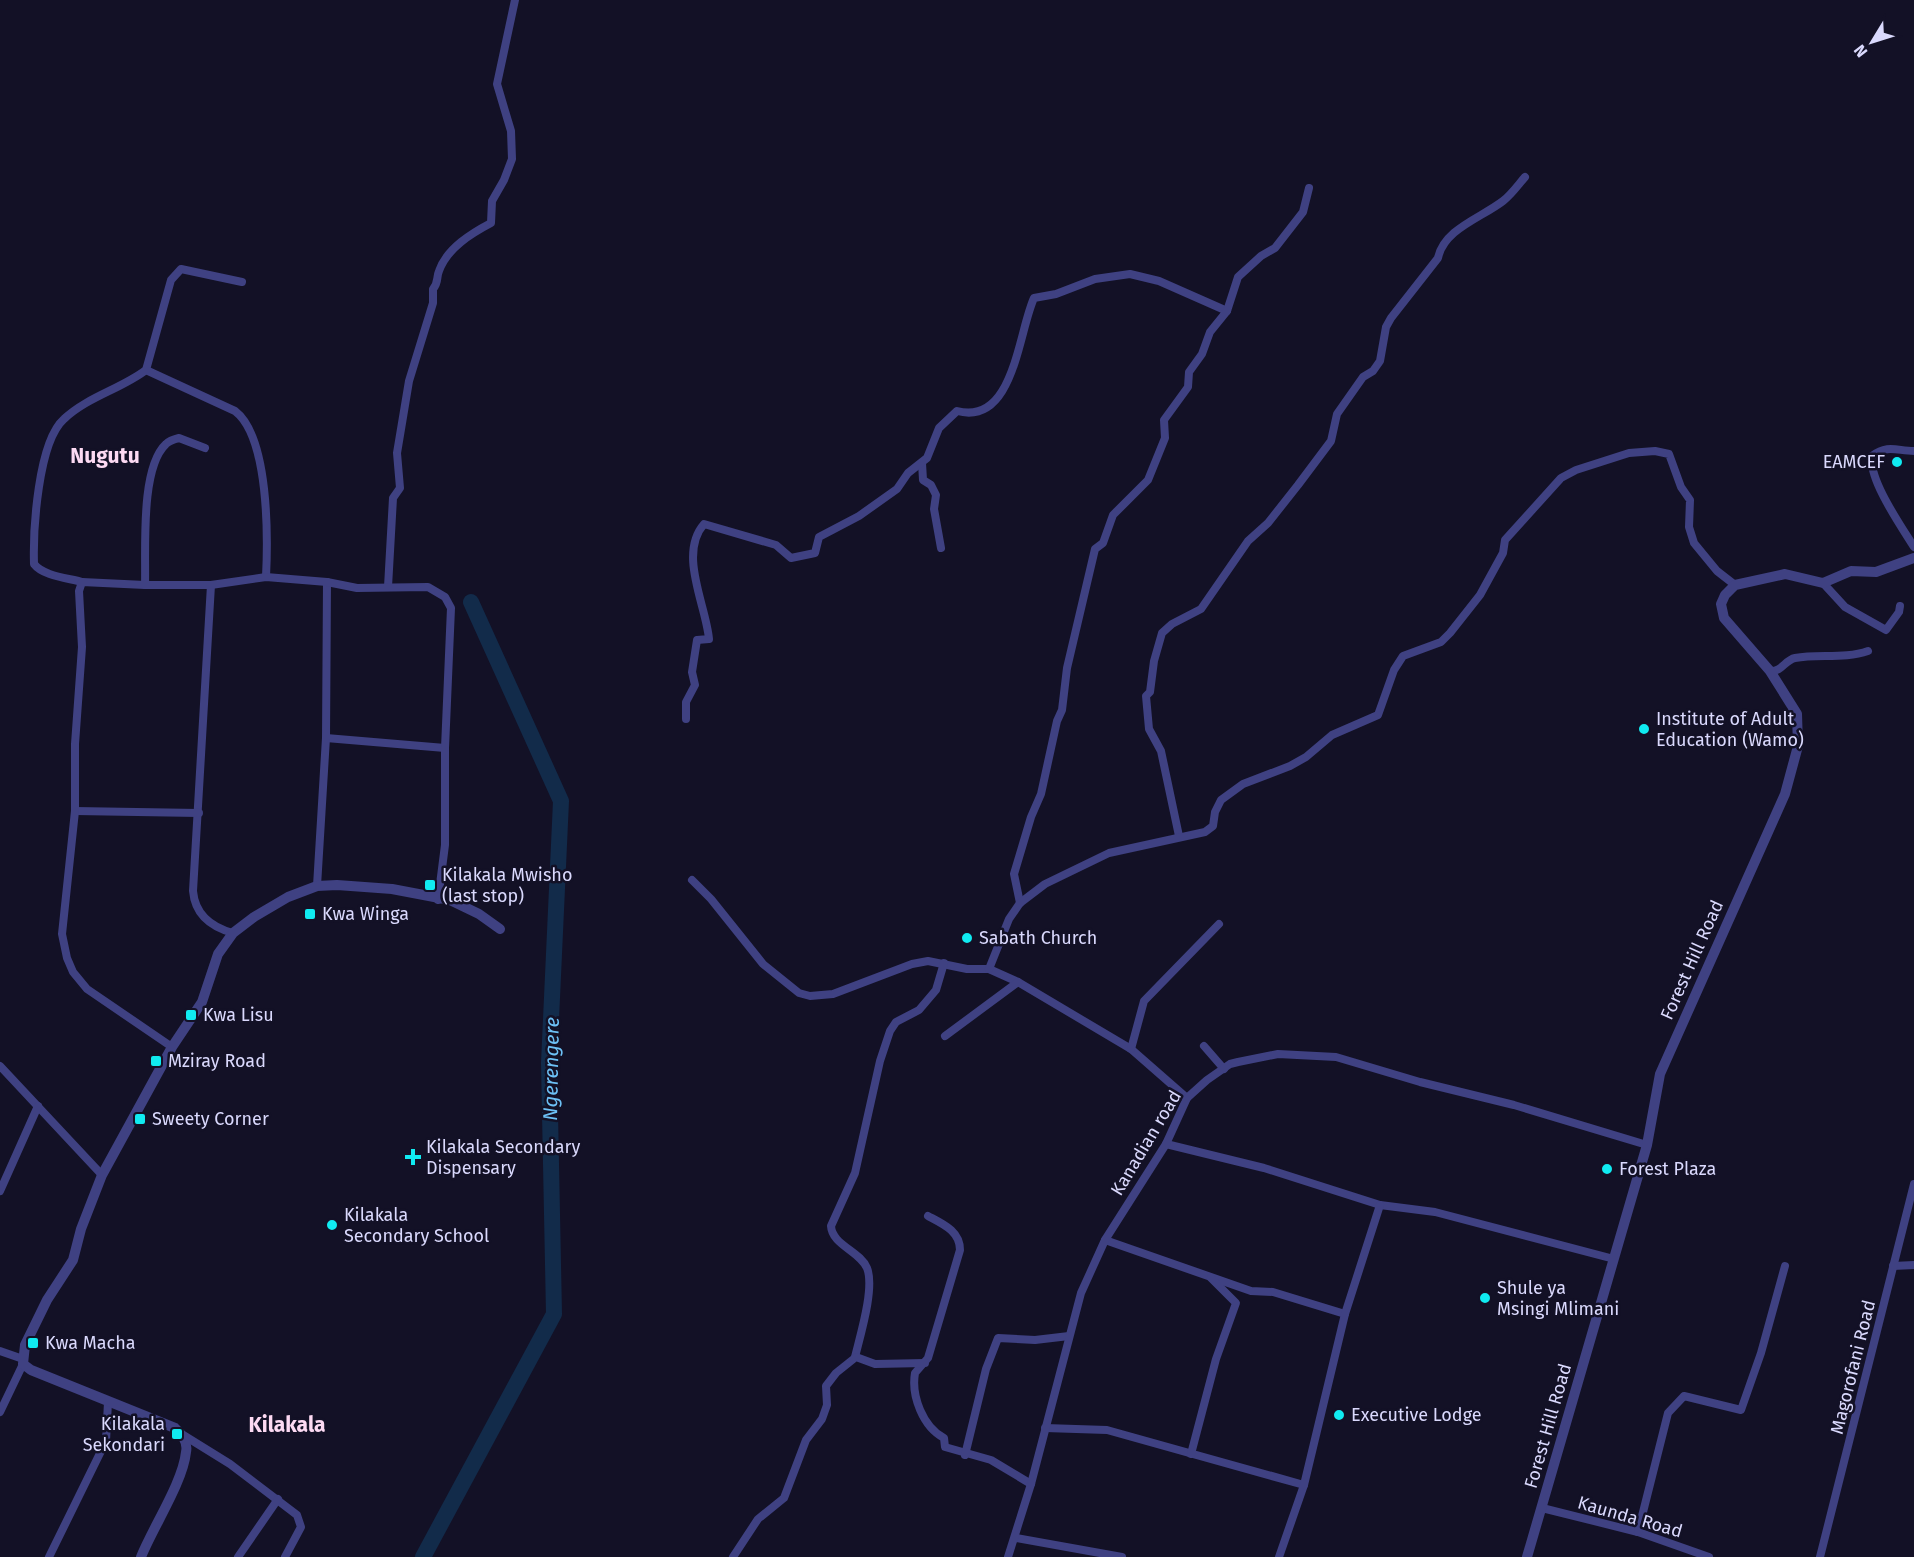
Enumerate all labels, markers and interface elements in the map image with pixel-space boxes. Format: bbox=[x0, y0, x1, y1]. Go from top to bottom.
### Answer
north arrow bbox=[1842, 12, 1902, 72]
text: N bbox=[1850, 41, 1871, 61]
district label: Nugutu bbox=[70, 443, 140, 469]
place label: EAMCEF bbox=[1823, 451, 1885, 473]
marker: EAMCEF bbox=[1890, 455, 1904, 469]
place label: Institute of Adult Education (Wamo) bbox=[1656, 708, 1804, 751]
marker: Institute of Adult Education (Wamo) bbox=[1637, 722, 1651, 736]
place label: Kilakala Mwisho (last stop) bbox=[442, 864, 572, 907]
marker: Kilakala Mwisho (last stop) bbox=[423, 878, 437, 892]
street label: Forest Hill Road bbox=[1656, 897, 1728, 1023]
place label: Kwa Winga bbox=[322, 903, 409, 925]
marker: Kwa Winga bbox=[303, 907, 317, 921]
place label: Sabath Church bbox=[979, 927, 1097, 949]
marker: Sabath Church bbox=[960, 931, 974, 945]
place label: Kwa Lisu bbox=[203, 1004, 274, 1026]
marker: Kwa Lisu bbox=[184, 1008, 198, 1022]
water label: Ngerengere bbox=[538, 1017, 564, 1121]
place label: Mziray Road bbox=[168, 1050, 266, 1072]
marker: Mziray Road bbox=[149, 1054, 163, 1068]
street label: Kanadian road bbox=[1106, 1086, 1186, 1200]
place label: Sweety Corner bbox=[152, 1108, 269, 1130]
marker: Sweety Corner bbox=[133, 1112, 147, 1126]
place label: Kilakala Secondary Dispensary bbox=[426, 1136, 580, 1179]
marker: Kilakala Secondary Dispensary bbox=[404, 1148, 422, 1166]
place label: Forest Plaza bbox=[1619, 1158, 1716, 1180]
marker: Forest Plaza bbox=[1600, 1162, 1614, 1176]
place label: Kilakala Secondary School bbox=[344, 1204, 489, 1247]
marker: Kilakala Secondary School bbox=[325, 1218, 339, 1232]
place label: Shule ya Msingi Mlimani bbox=[1497, 1277, 1619, 1320]
marker: Shule ya Msingi Mlimani bbox=[1478, 1291, 1492, 1305]
street label: Magorofani Road bbox=[1826, 1298, 1880, 1436]
place label: Kwa Macha bbox=[45, 1332, 136, 1354]
marker: Kwa Macha bbox=[26, 1336, 40, 1350]
street label: Forest Hill Road bbox=[1520, 1361, 1576, 1491]
place label: Executive Lodge bbox=[1351, 1404, 1482, 1426]
marker: Executive Lodge bbox=[1332, 1408, 1346, 1422]
district label: Kilakala bbox=[248, 1412, 326, 1438]
place label: Kilakala Sekondari bbox=[83, 1413, 165, 1456]
marker: Kilakala Sekondari bbox=[170, 1427, 184, 1441]
street label: Kaunda Road bbox=[1575, 1492, 1685, 1542]

